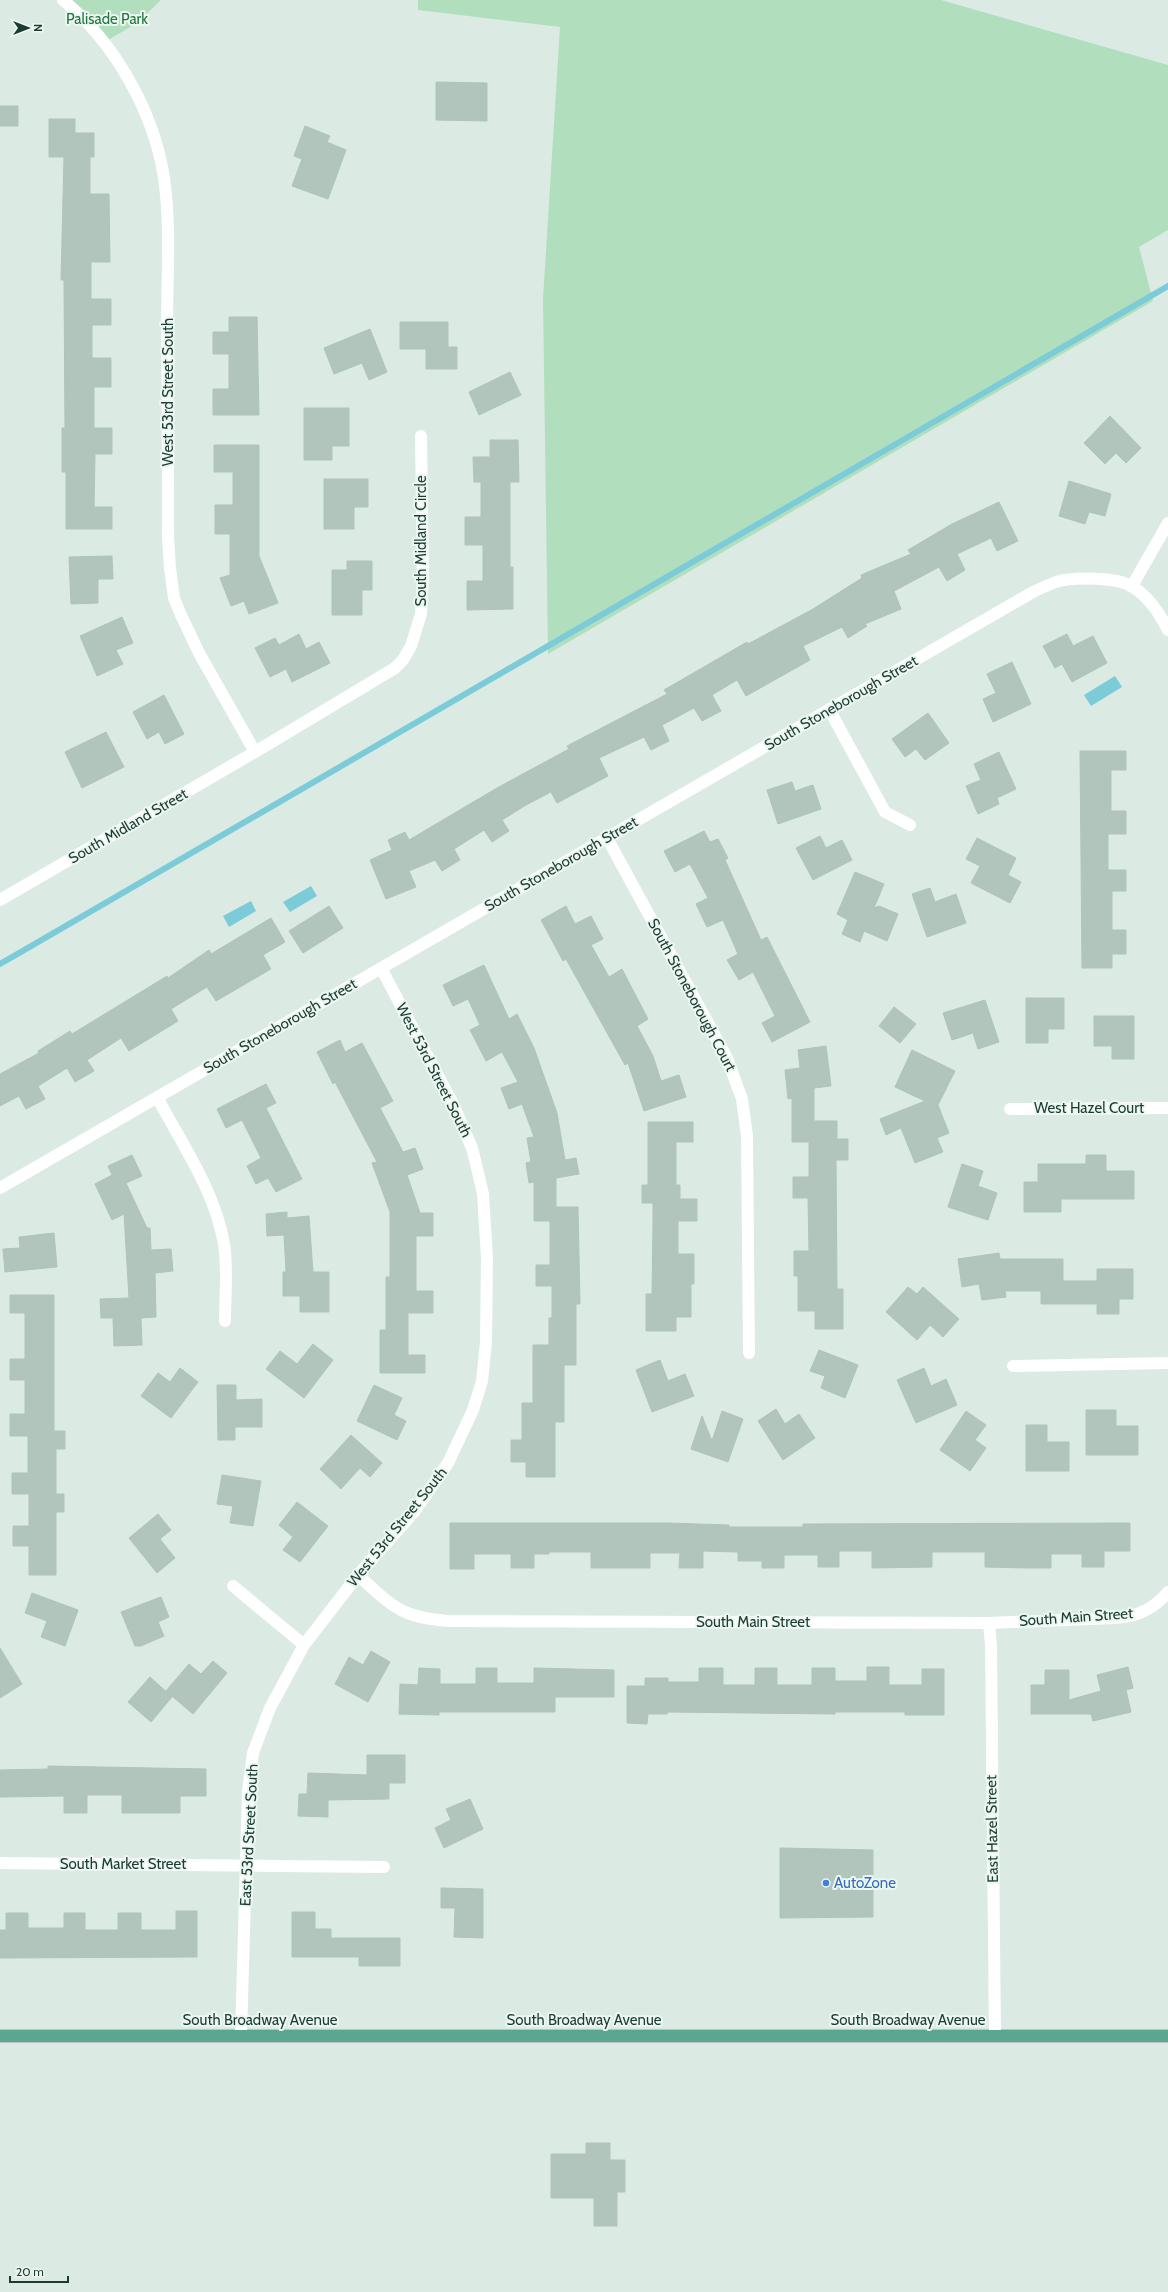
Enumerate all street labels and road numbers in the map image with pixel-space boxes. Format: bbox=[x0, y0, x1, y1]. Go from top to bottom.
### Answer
street label: West 53rd Street South bbox=[159, 318, 177, 466]
street label: South Midland Circle bbox=[412, 475, 430, 607]
street label: South Stoneborough Street bbox=[761, 652, 921, 754]
street label: South Midland Street bbox=[65, 785, 191, 867]
street label: South Stoneborough Street bbox=[481, 813, 641, 915]
street label: South Stoneborough Court bbox=[644, 916, 740, 1074]
street label: South Stoneborough Street bbox=[200, 975, 360, 1077]
street label: West 53rd Street South bbox=[392, 1000, 476, 1140]
street label: West Hazel Court bbox=[1034, 1099, 1144, 1117]
street label: West 53rd Street South bbox=[343, 1464, 451, 1590]
street label: South Main Street bbox=[1018, 1604, 1134, 1630]
street label: South Main Street bbox=[696, 1613, 810, 1631]
street label: East 53rd Street South bbox=[236, 1763, 262, 1907]
street label: East Hazel Street bbox=[982, 1775, 1002, 1883]
street label: South Market Street bbox=[60, 1855, 186, 1873]
street label: South Broadway Avenue bbox=[183, 2011, 338, 2029]
street label: South Broadway Avenue bbox=[507, 2011, 662, 2029]
street label: South Broadway Avenue bbox=[831, 2011, 986, 2029]

